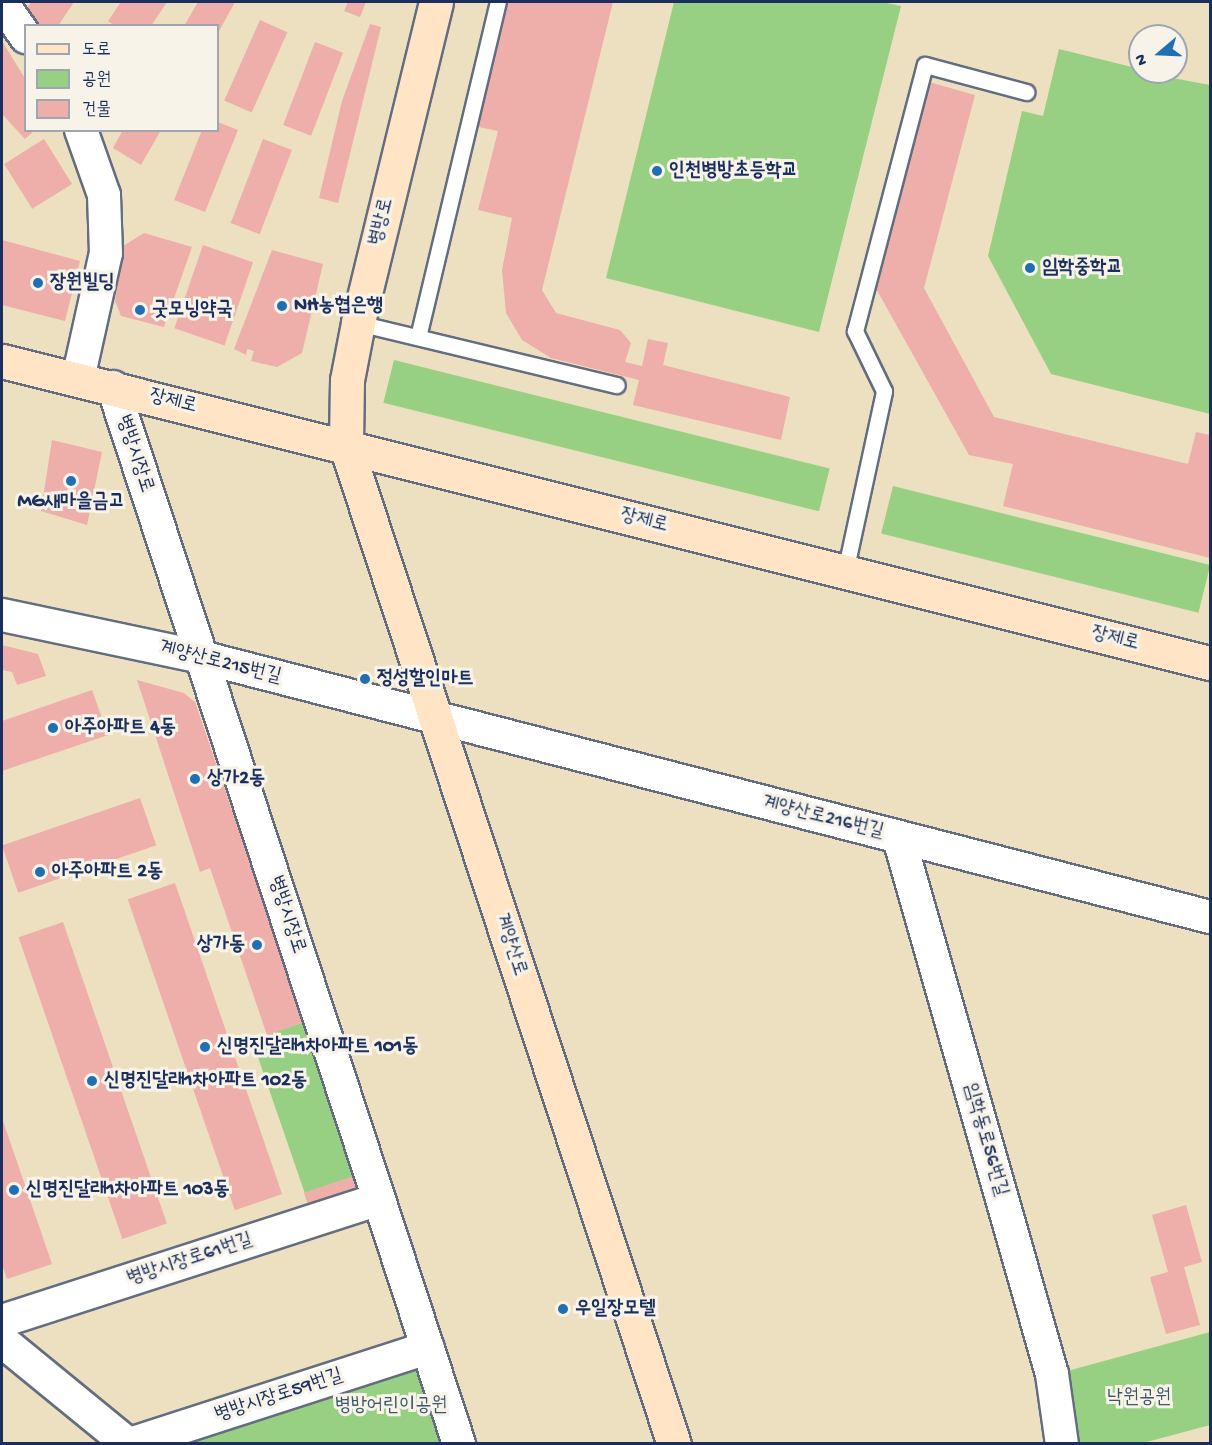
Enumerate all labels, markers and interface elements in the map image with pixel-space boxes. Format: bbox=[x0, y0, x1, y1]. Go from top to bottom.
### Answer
legend bbox=[24, 24, 219, 132]
north arrow bbox=[1128, 24, 1188, 84]
text: 도로 bbox=[82, 40, 111, 61]
text: N bbox=[1132, 51, 1153, 67]
text: 공원 bbox=[82, 70, 111, 91]
text: 건물 bbox=[82, 100, 111, 121]
place label: 인천병방초등학교 bbox=[669, 159, 798, 183]
marker: 인천병방초등학교 bbox=[650, 164, 664, 178]
street label: 병방로 bbox=[365, 196, 399, 248]
place label: 임학중학교 bbox=[1042, 256, 1122, 280]
marker: 임학중학교 bbox=[1023, 261, 1037, 275]
place label: 장원빌딩 bbox=[50, 271, 114, 295]
marker: 장원빌딩 bbox=[31, 276, 45, 290]
place label: NH농협은행 bbox=[294, 294, 383, 318]
place label: 굿모닝약국 bbox=[152, 298, 232, 322]
marker: NH농협은행 bbox=[275, 299, 289, 313]
marker: 굿모닝약국 bbox=[133, 303, 147, 317]
street label: 장제로 bbox=[147, 385, 199, 419]
street label: 병방시장로 bbox=[110, 412, 158, 496]
marker: MG새마을금고 bbox=[64, 474, 78, 488]
place label: MG새마을금고 bbox=[18, 490, 124, 514]
street label: 장제로 bbox=[618, 504, 670, 538]
street label: 장제로 bbox=[1089, 622, 1141, 656]
street label: 계양산로215번길 bbox=[156, 636, 284, 690]
place label: 정성할인마트 bbox=[377, 667, 474, 691]
marker: 정성할인마트 bbox=[358, 672, 372, 686]
place label: 아주아파트 4동 bbox=[65, 716, 176, 740]
marker: 아주아파트 4동 bbox=[46, 721, 60, 735]
place label: 상가2동 bbox=[207, 767, 265, 791]
marker: 상가2동 bbox=[188, 772, 202, 786]
street label: 계양산로216번길 bbox=[760, 791, 886, 845]
place label: 아주아파트 2동 bbox=[52, 860, 163, 884]
marker: 아주아파트 2동 bbox=[33, 865, 47, 879]
street label: 병방시장로 bbox=[262, 873, 310, 957]
street label: 계양산로 bbox=[489, 911, 531, 979]
place label: 상가동 bbox=[197, 933, 245, 957]
marker: 상가동 bbox=[250, 938, 264, 952]
place label: 신명진달래1차아파트 101동 bbox=[217, 1035, 418, 1059]
marker: 신명진달래1차아파트 101동 bbox=[198, 1040, 212, 1054]
place label: 신명진달래1차아파트 102동 bbox=[104, 1069, 307, 1093]
marker: 신명진달래1차아파트 102동 bbox=[85, 1074, 99, 1088]
street label: 임학동로56번길 bbox=[957, 1080, 1013, 1200]
place label: 신명진달래1차아파트 103동 bbox=[26, 1178, 230, 1202]
marker: 신명진달래1차아파트 103동 bbox=[7, 1183, 21, 1197]
street label: 병방시장로61번길 bbox=[124, 1228, 256, 1292]
place label: 우일장모텔 bbox=[575, 1297, 655, 1321]
marker: 우일장모텔 bbox=[556, 1302, 570, 1316]
street label: 병방시장로59번길 bbox=[212, 1364, 346, 1428]
park label: 낙원공원 bbox=[1107, 1386, 1171, 1410]
park label: 병방어린이공원 bbox=[335, 1394, 447, 1418]

